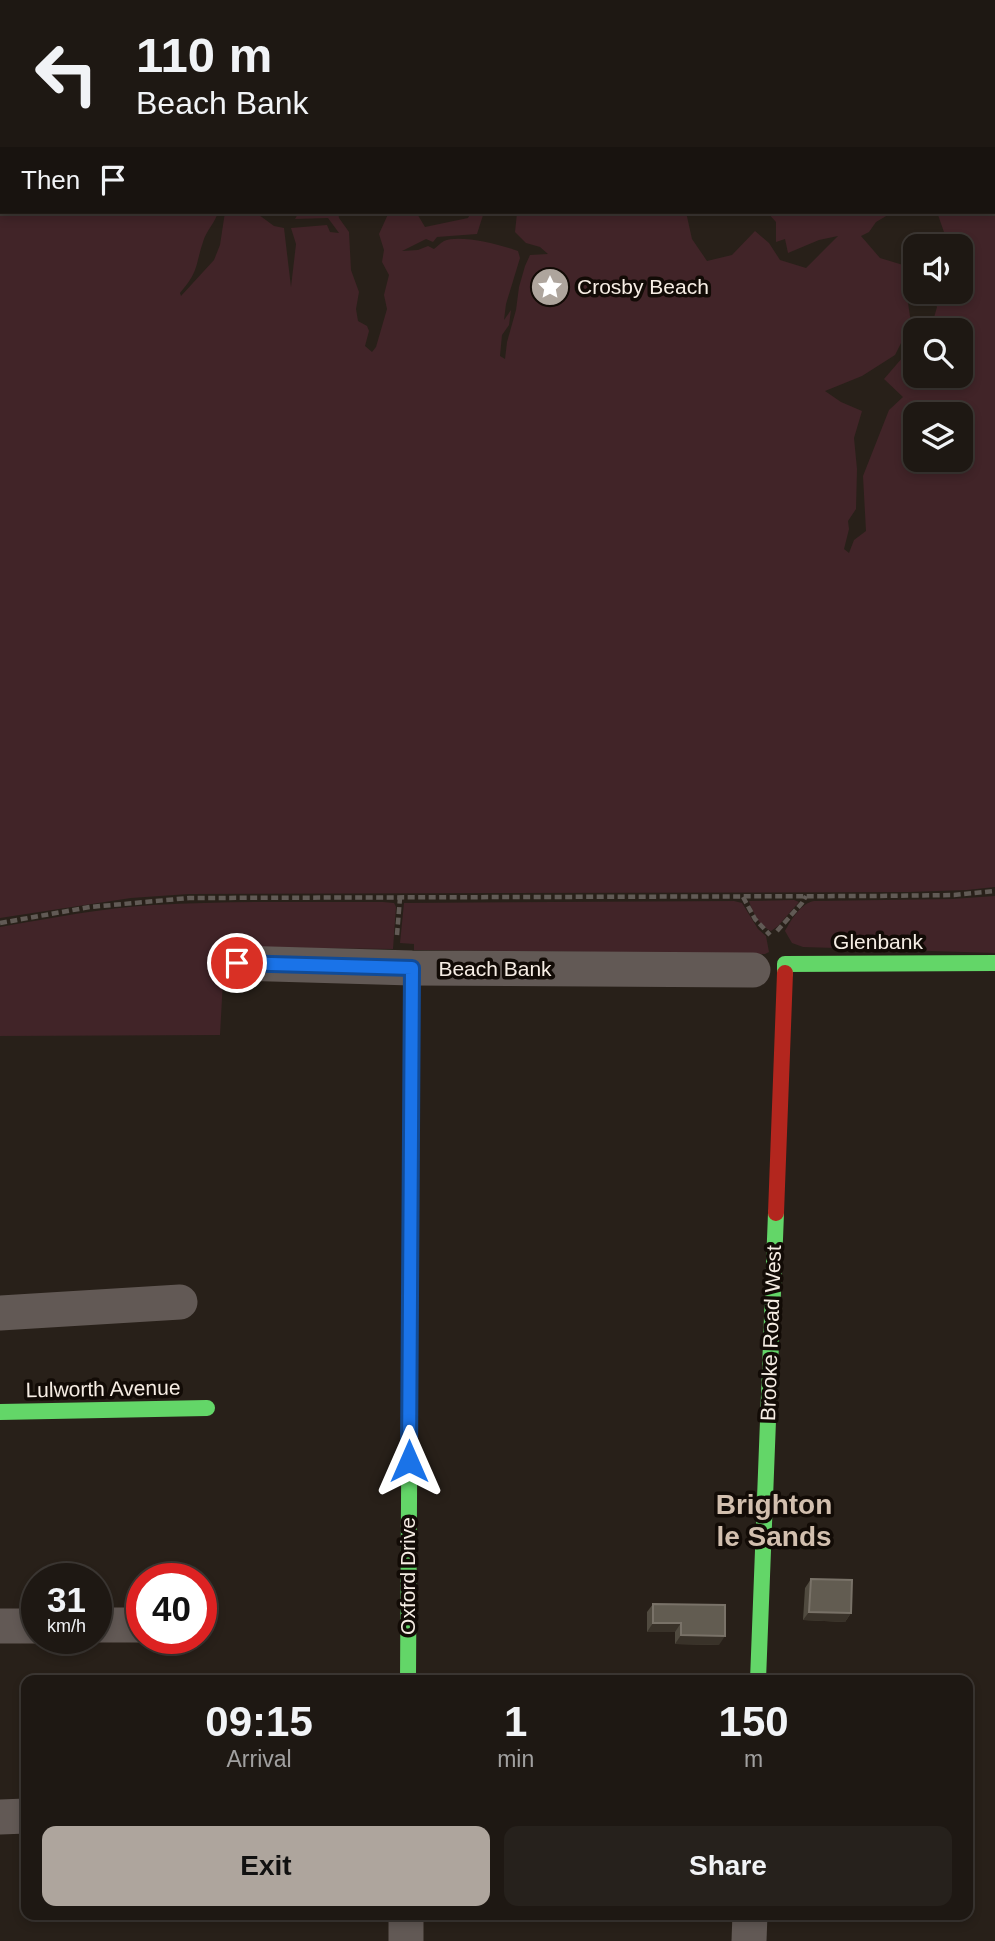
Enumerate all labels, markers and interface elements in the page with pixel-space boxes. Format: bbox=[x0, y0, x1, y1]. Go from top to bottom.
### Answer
icon: left bbox=[21, 28, 112, 119]
text: 110 m bbox=[136, 28, 272, 82]
text: Beach Bank bbox=[136, 85, 309, 121]
icon: arrive bbox=[94, 161, 132, 199]
text: Then bbox=[21, 165, 80, 195]
map controls bbox=[903, 234, 973, 472]
button: sound bbox=[903, 234, 973, 304]
place icon: Crosby Beach bbox=[529, 266, 571, 308]
place label: Crosby Beach bbox=[577, 275, 709, 298]
button: search bbox=[903, 318, 973, 388]
button: layers bbox=[903, 402, 973, 472]
street label: Glenbank bbox=[833, 930, 923, 953]
pin bbox=[207, 933, 267, 993]
icon: arrive bbox=[218, 944, 256, 982]
street label: Beach Bank bbox=[438, 957, 552, 980]
street label: Brooke Road West bbox=[756, 1245, 785, 1421]
street label: Lulworth Avenue bbox=[25, 1376, 181, 1401]
position arrow bbox=[372, 1424, 446, 1498]
district label: Brighton le Sands bbox=[716, 1489, 832, 1552]
street label: Oxford Drive bbox=[396, 1517, 419, 1635]
speed limit sign: 40 bbox=[126, 1563, 217, 1654]
text: 31 bbox=[47, 1580, 86, 1619]
text: km/h bbox=[47, 1616, 86, 1636]
text: 09:15 bbox=[205, 1698, 313, 1745]
text: 1 bbox=[504, 1698, 527, 1745]
text: 150 bbox=[719, 1698, 789, 1745]
text: Arrival bbox=[226, 1746, 292, 1772]
text: min bbox=[497, 1746, 534, 1772]
text: m bbox=[744, 1746, 763, 1772]
button: Exit bbox=[42, 1826, 490, 1906]
button: Share bbox=[504, 1826, 952, 1906]

